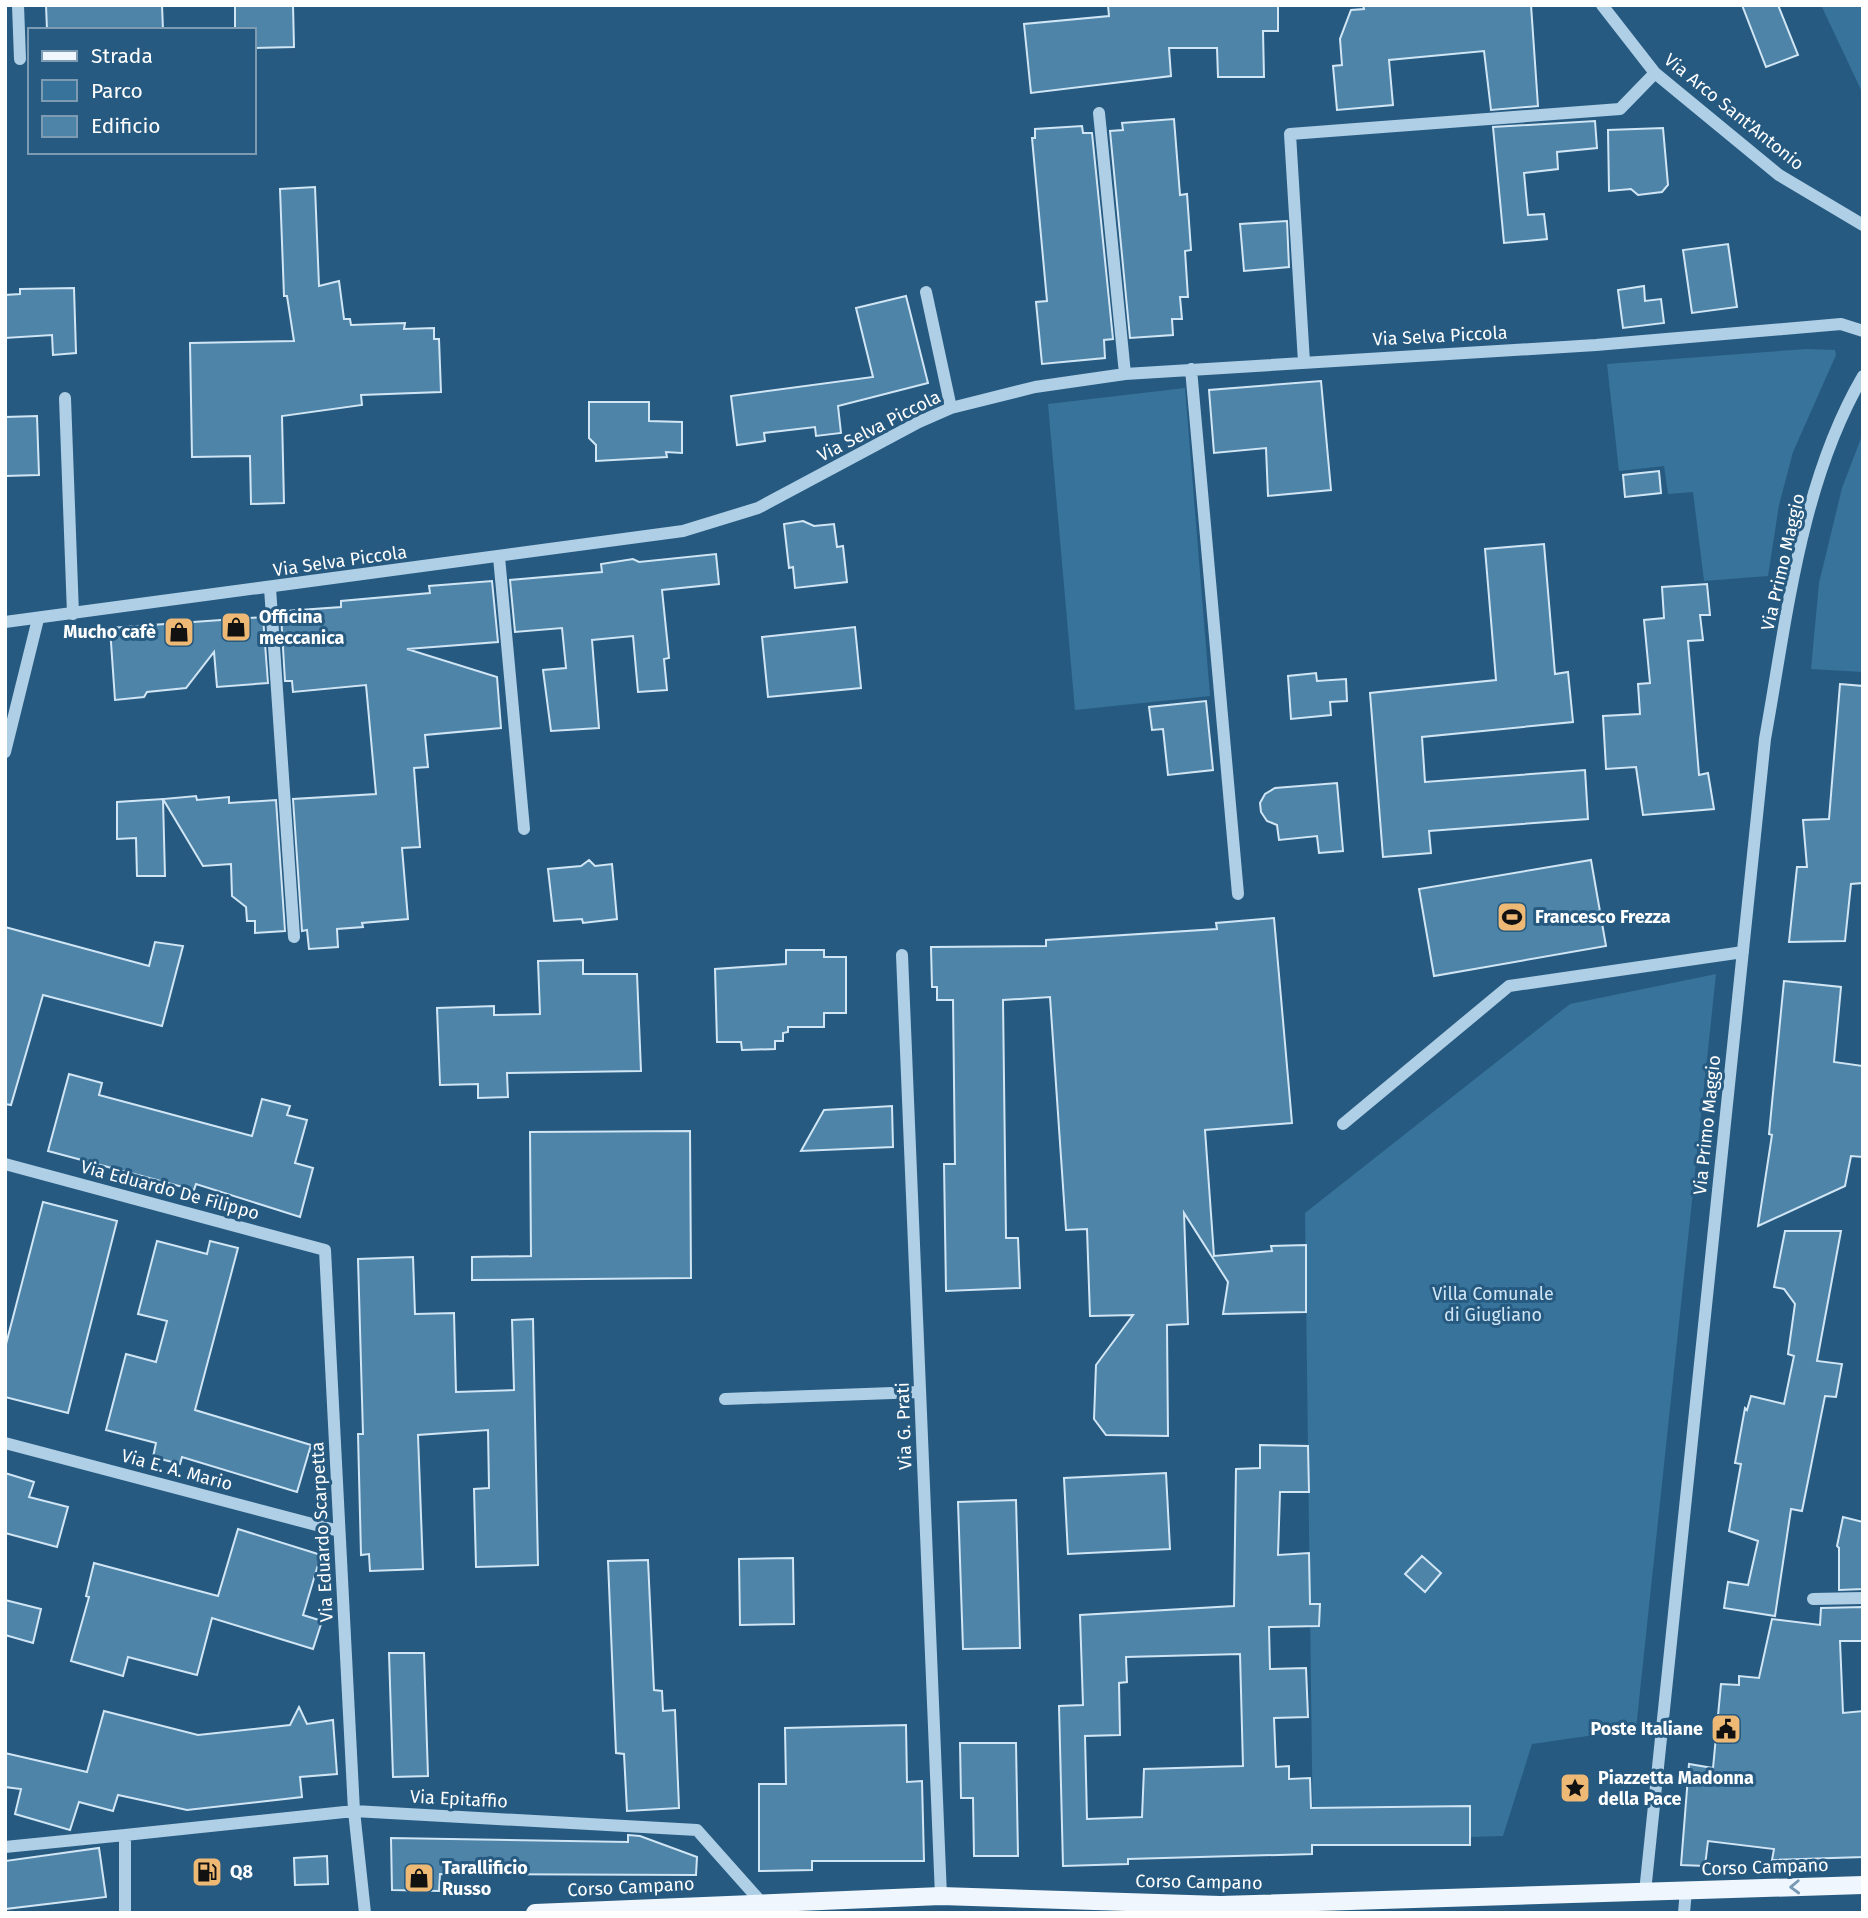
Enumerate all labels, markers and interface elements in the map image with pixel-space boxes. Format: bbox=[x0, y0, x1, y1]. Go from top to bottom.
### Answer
legend bbox=[28, 28, 256, 154]
text: Strada bbox=[91, 43, 153, 69]
street label: Via Arco Sant'Antonio bbox=[1660, 49, 1808, 175]
text: Parco bbox=[91, 78, 143, 104]
text: Edificio bbox=[91, 113, 161, 139]
street label: Via Selva Piccola bbox=[1372, 321, 1508, 351]
street label: Via Selva Piccola bbox=[814, 386, 944, 466]
street label: Via Primo Maggio bbox=[1756, 491, 1810, 633]
street label: Via Selva Piccola bbox=[272, 541, 408, 581]
place label: Officina meccanica bbox=[259, 606, 345, 649]
shop icon: Officina meccanica bbox=[219, 610, 253, 644]
shop icon: Mucho cafè bbox=[162, 615, 196, 649]
place label: Mucho cafè bbox=[63, 621, 156, 643]
sports icon: Francesco Frezza bbox=[1495, 900, 1529, 934]
place label: Francesco Frezza bbox=[1535, 906, 1671, 928]
street label: Via Primo Maggio bbox=[1689, 1054, 1725, 1196]
street label: Via Eduardo De Filippo bbox=[78, 1156, 262, 1224]
park label: Villa Comunale di Giugliano bbox=[1432, 1283, 1554, 1326]
street label: Via G. Prati bbox=[891, 1382, 917, 1470]
street label: Via Eduardo Scarpetta bbox=[306, 1441, 338, 1623]
street label: Via E. A. Mario bbox=[119, 1445, 235, 1495]
public building icon: Poste Italiane bbox=[1709, 1712, 1743, 1746]
place label: Poste Italiane bbox=[1590, 1718, 1703, 1740]
place label: Piazzetta Madonna della Pace bbox=[1598, 1767, 1754, 1810]
place icon: Piazzetta Madonna della Pace bbox=[1558, 1771, 1592, 1805]
street label: Via Epitaffio bbox=[410, 1785, 508, 1813]
street label: Corso Campano bbox=[1701, 1854, 1829, 1880]
fuel station icon: Q8 bbox=[190, 1855, 224, 1889]
place label: Tarallificio Russo bbox=[442, 1857, 528, 1900]
place label: Q8 bbox=[230, 1861, 253, 1883]
shop icon: Tarallificio Russo bbox=[402, 1861, 436, 1895]
street label: Corso Campano bbox=[1135, 1870, 1263, 1894]
street label: Corso Campano bbox=[567, 1873, 695, 1901]
one-way arrow bbox=[1789, 1880, 1800, 1895]

